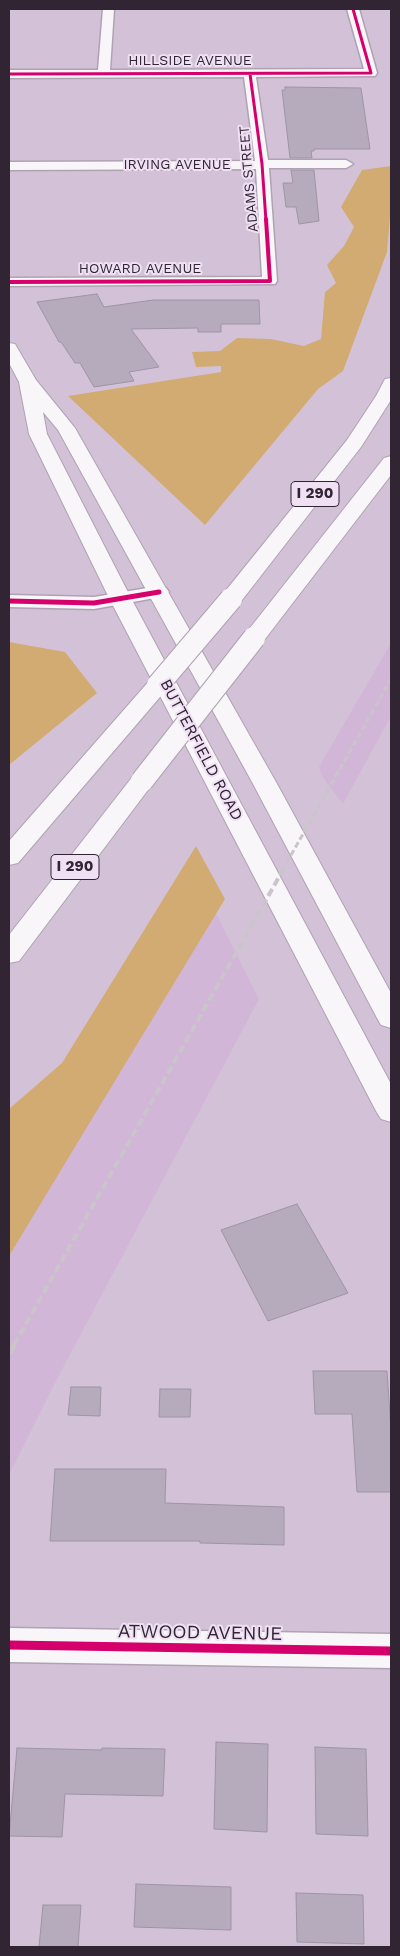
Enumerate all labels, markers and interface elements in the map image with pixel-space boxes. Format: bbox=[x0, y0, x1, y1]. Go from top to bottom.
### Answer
street label: HILLSIDE AVENUE bbox=[128, 53, 252, 69]
street label: ADAMS STREET bbox=[236, 125, 262, 233]
street label: IRVING AVENUE bbox=[123, 157, 231, 173]
street label: HOWARD AVENUE bbox=[79, 261, 201, 277]
road number: I 290 bbox=[291, 482, 339, 506]
street label: BUTTERFIELD ROAD bbox=[156, 676, 246, 824]
road number: I 290 bbox=[51, 854, 99, 880]
street label: ATWOOD AVENUE bbox=[118, 1620, 282, 1646]

